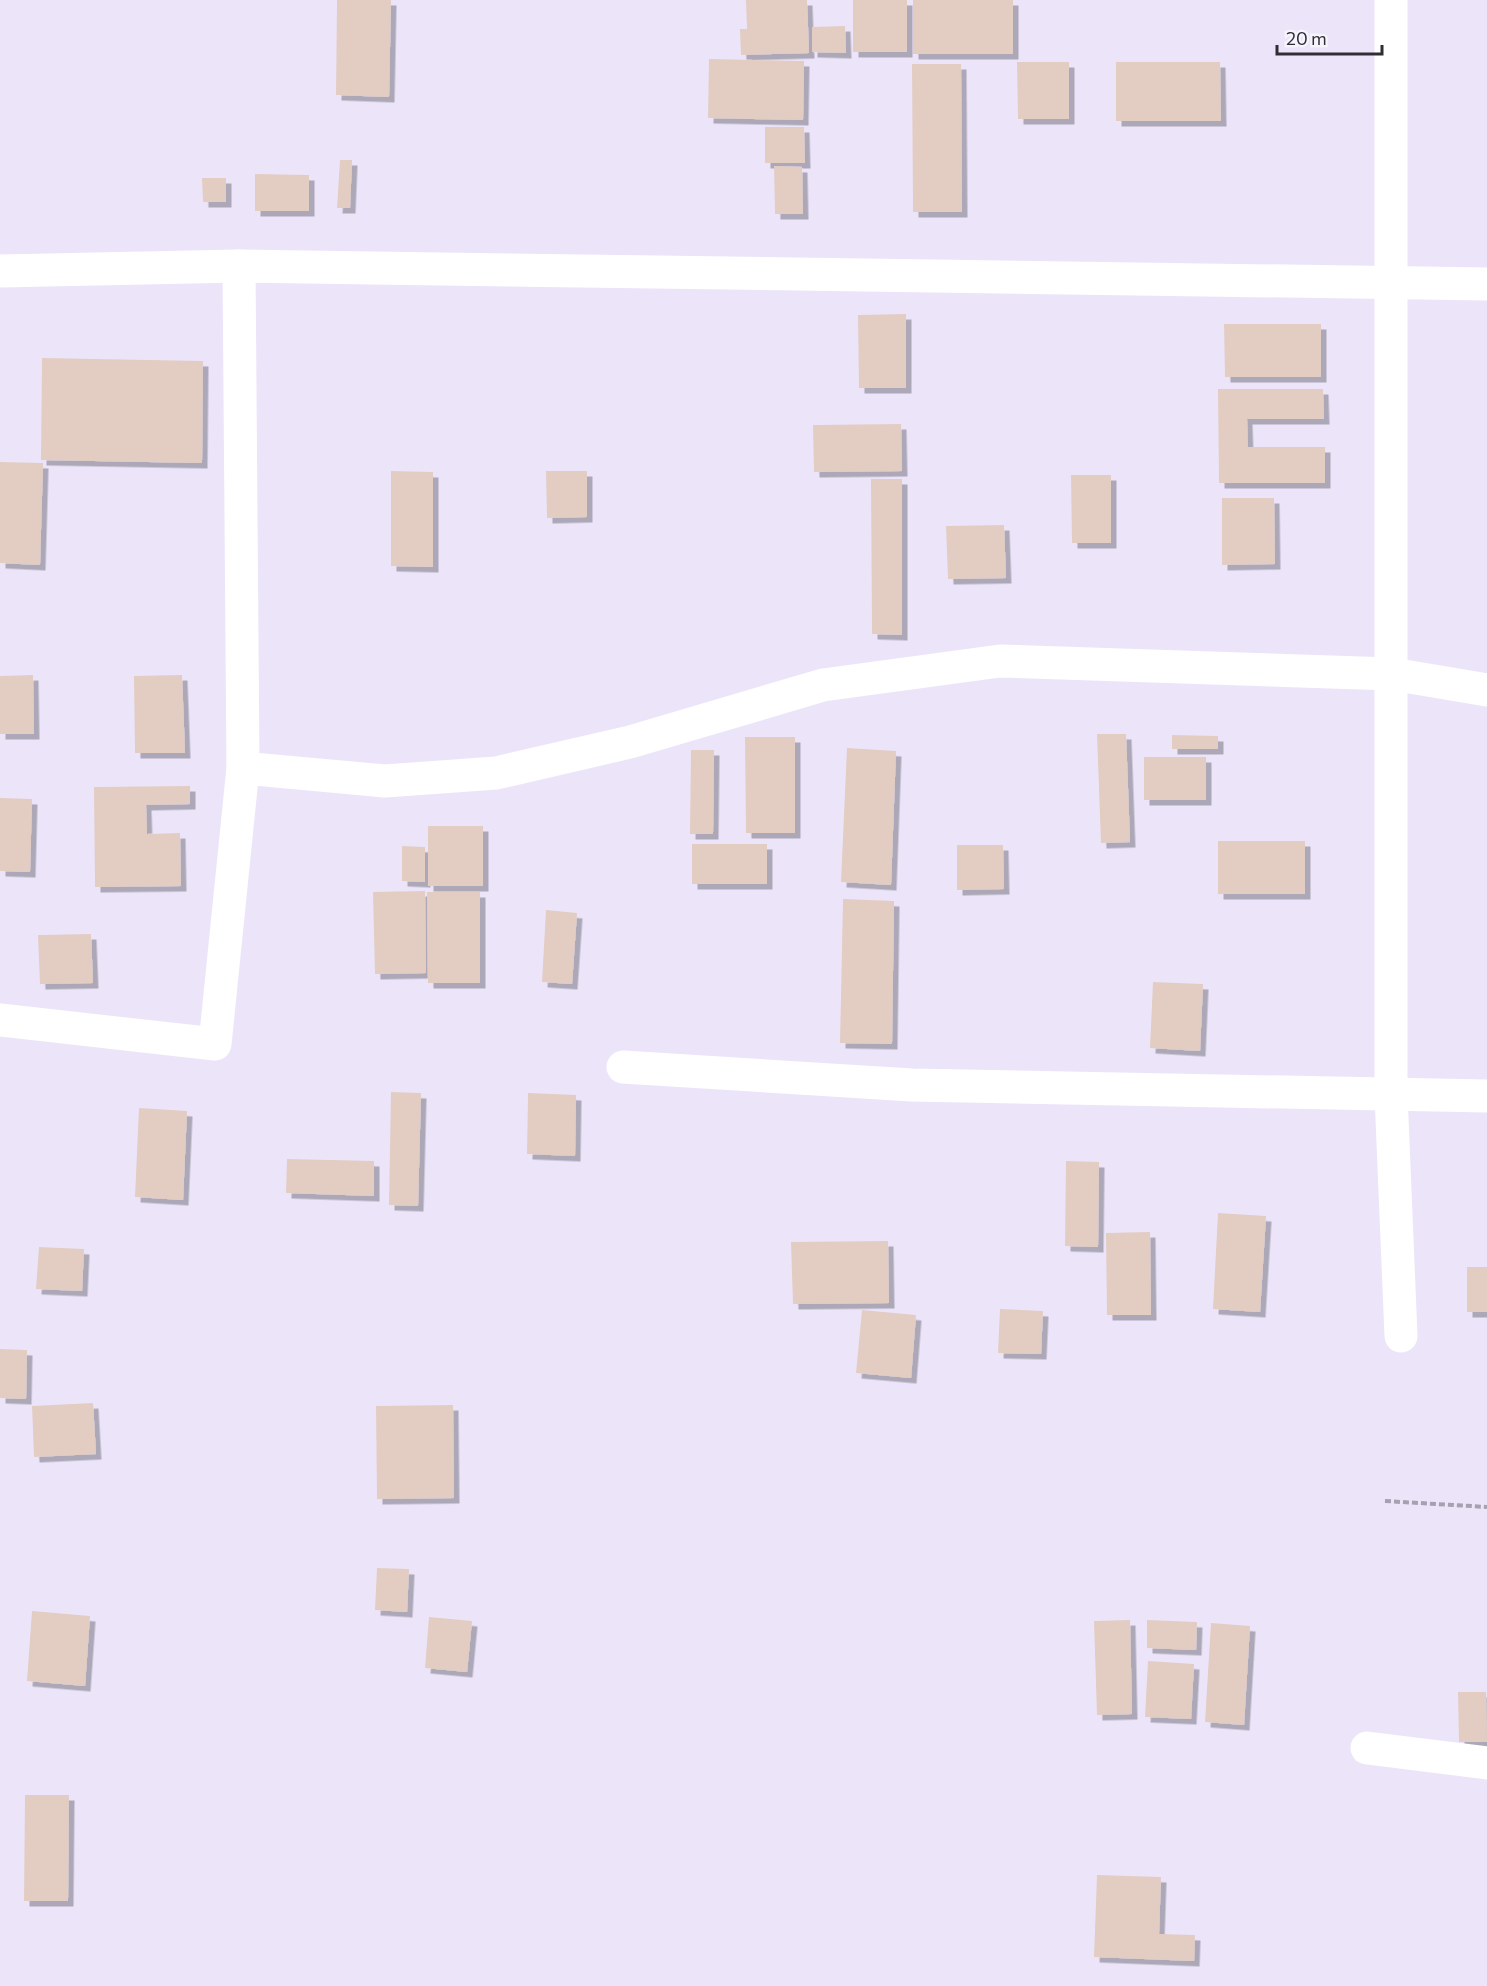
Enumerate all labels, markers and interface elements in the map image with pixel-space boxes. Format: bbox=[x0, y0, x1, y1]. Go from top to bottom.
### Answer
scale bar bbox=[1277, 18, 1382, 56]
text: 20 m bbox=[1286, 27, 1327, 49]

